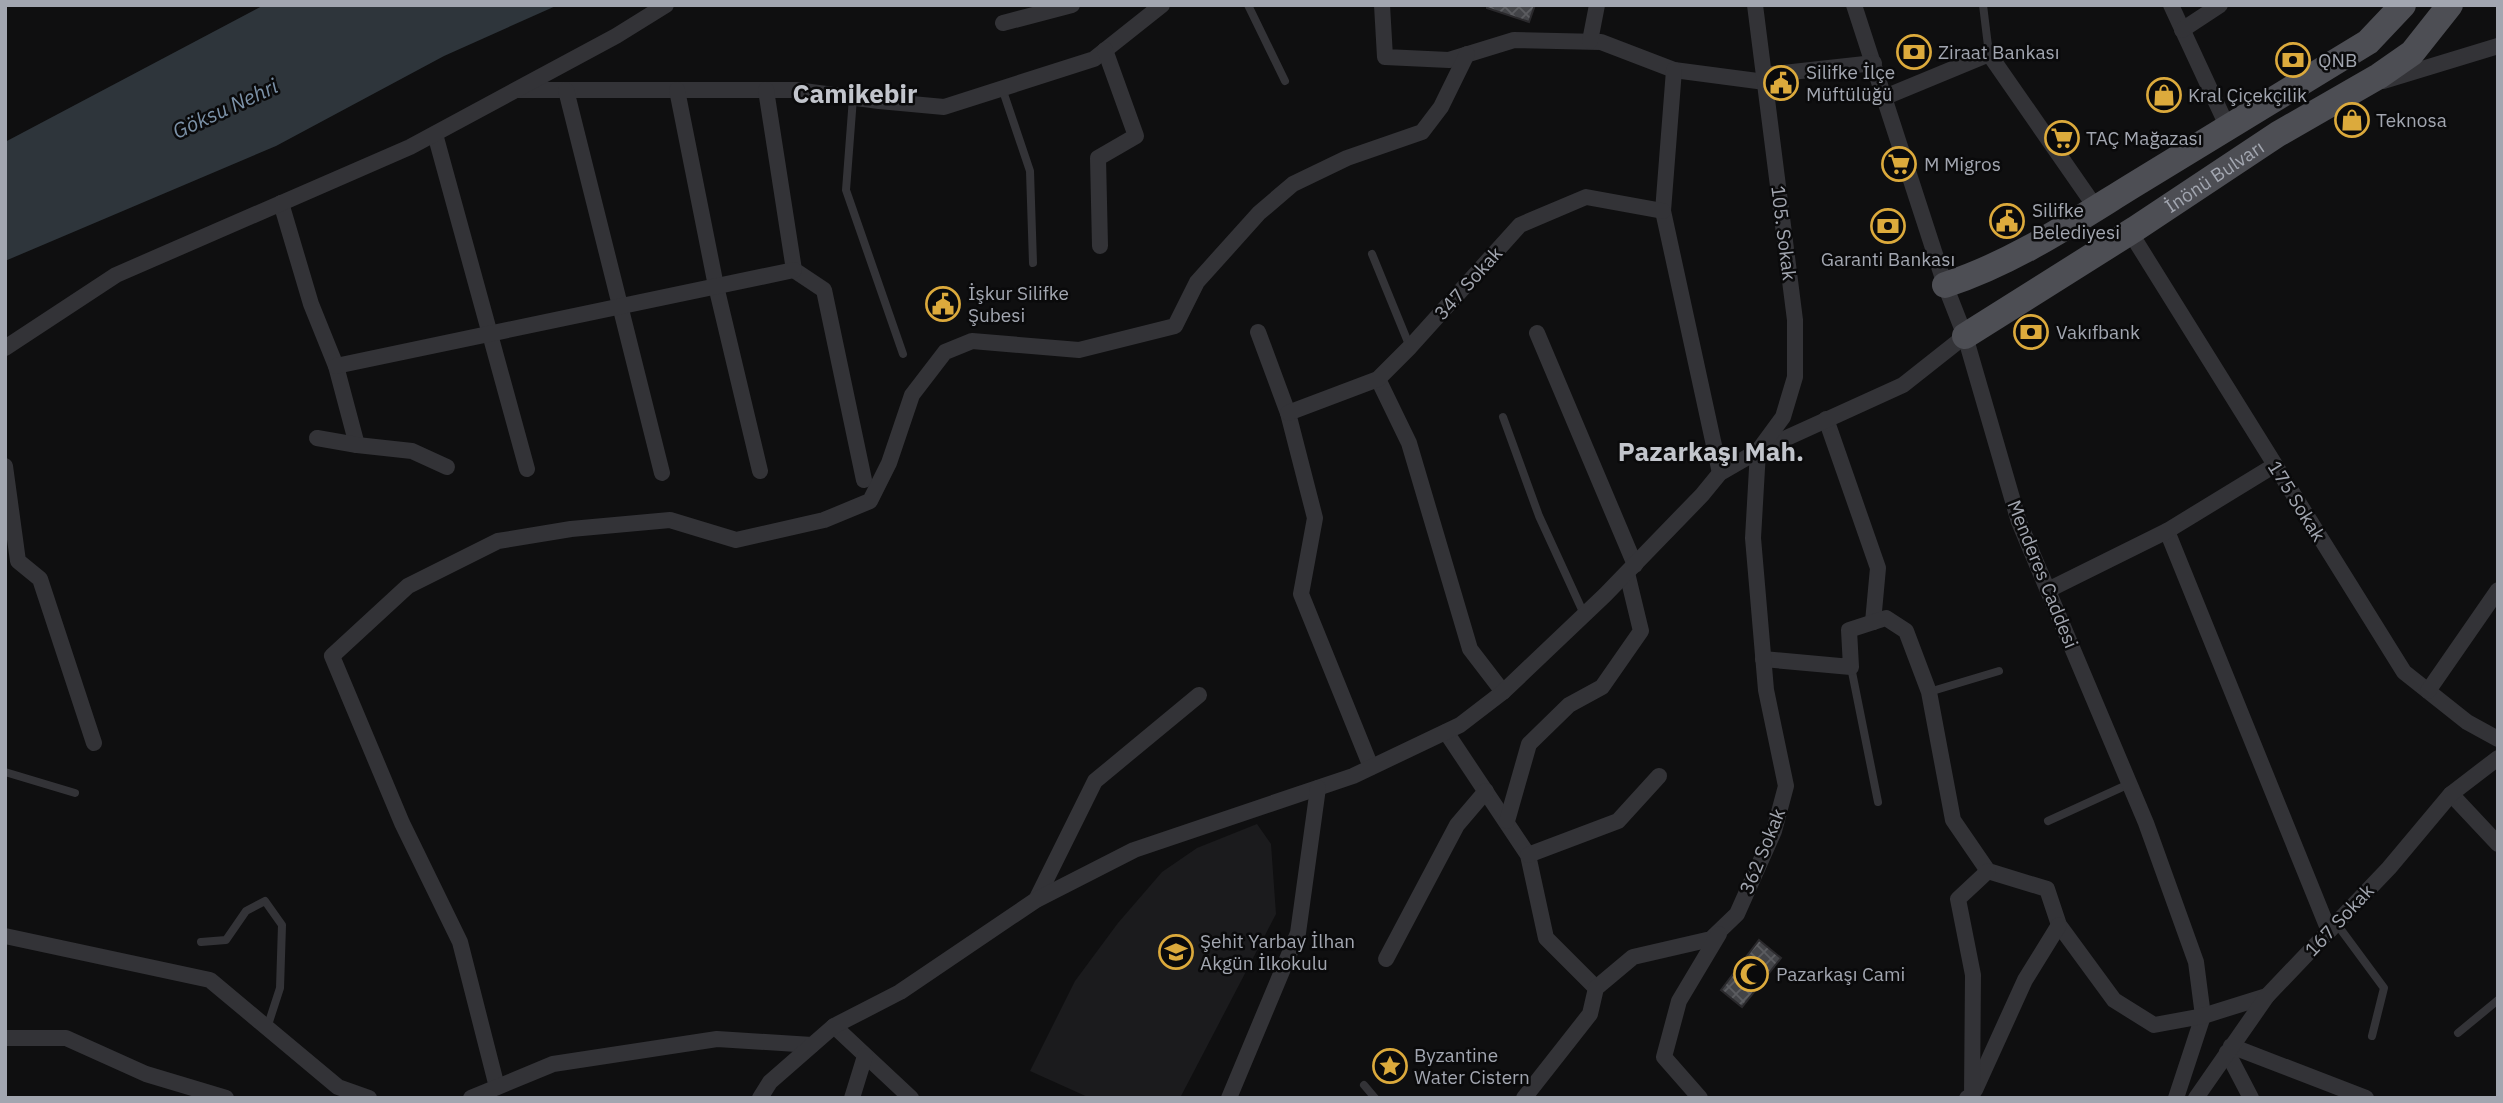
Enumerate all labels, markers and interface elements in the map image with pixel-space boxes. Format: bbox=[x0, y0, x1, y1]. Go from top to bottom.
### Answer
bank icon: Ziraat Bankası bbox=[1895, 33, 1933, 71]
place label: Ziraat Bankası bbox=[1938, 40, 2060, 64]
bank icon: QNB bbox=[2274, 41, 2312, 79]
place label: QNB bbox=[2318, 48, 2357, 72]
place label: Silifke İlçe Müftülüğü bbox=[1806, 60, 1895, 106]
public building icon: Silifke İlçe Müftülüğü bbox=[1762, 64, 1800, 102]
water label: Göksu Nehri bbox=[168, 71, 283, 145]
district label: Camikebir bbox=[792, 76, 918, 110]
shop icon: Kral Çiçekçilik bbox=[2145, 76, 2183, 114]
place label: Kral Çiçekçilik bbox=[2188, 83, 2307, 107]
shop icon: Teknosa bbox=[2333, 101, 2371, 139]
place label: Teknosa bbox=[2376, 108, 2447, 132]
supermarket icon: TAÇ Mağazası bbox=[2043, 119, 2081, 157]
place label: TAÇ Mağazası bbox=[2086, 126, 2203, 150]
street label: İnönü Bulvarı bbox=[2160, 135, 2269, 218]
supermarket icon: M Migros bbox=[1880, 145, 1918, 183]
place label: M Migros bbox=[1924, 152, 2001, 176]
street label: 105. Sokak bbox=[1766, 184, 1802, 282]
place label: Silifke Belediyesi bbox=[2032, 198, 2120, 244]
public building icon: Silifke Belediyesi bbox=[1988, 202, 2026, 240]
bank icon: Garanti Bankası bbox=[1869, 207, 1907, 245]
street label: 347 Sokak bbox=[1429, 241, 1507, 325]
place label: Garanti Bankası bbox=[1821, 247, 1955, 271]
place label: İşkur Silifke Şubesi bbox=[968, 281, 1069, 327]
public building icon: İşkur Silifke Şubesi bbox=[924, 285, 962, 323]
bank icon: Vakıfbank bbox=[2012, 313, 2050, 351]
place label: Vakıfbank bbox=[2056, 320, 2140, 344]
district label: Pazarkaşı Mah. bbox=[1618, 434, 1804, 468]
street label: 175 Sokak bbox=[2263, 456, 2331, 546]
street label: Menderes Caddesi bbox=[2002, 496, 2084, 652]
street label: 362 Sokak bbox=[1734, 805, 1790, 897]
street label: 167 Sokak bbox=[2299, 879, 2379, 961]
place label: Şehit Yarbay İlhan Akgün İlkokulu bbox=[1200, 929, 1355, 975]
school or university icon: Şehit Yarbay İlhan Akgün İlkokulu bbox=[1157, 933, 1195, 971]
mosque icon: Pazarkaşı Cami bbox=[1732, 955, 1770, 993]
place label: Pazarkaşı Cami bbox=[1776, 962, 1905, 986]
place label: Byzantine Water Cistern bbox=[1414, 1043, 1530, 1089]
place icon: Byzantine Water Cistern bbox=[1371, 1047, 1409, 1085]

